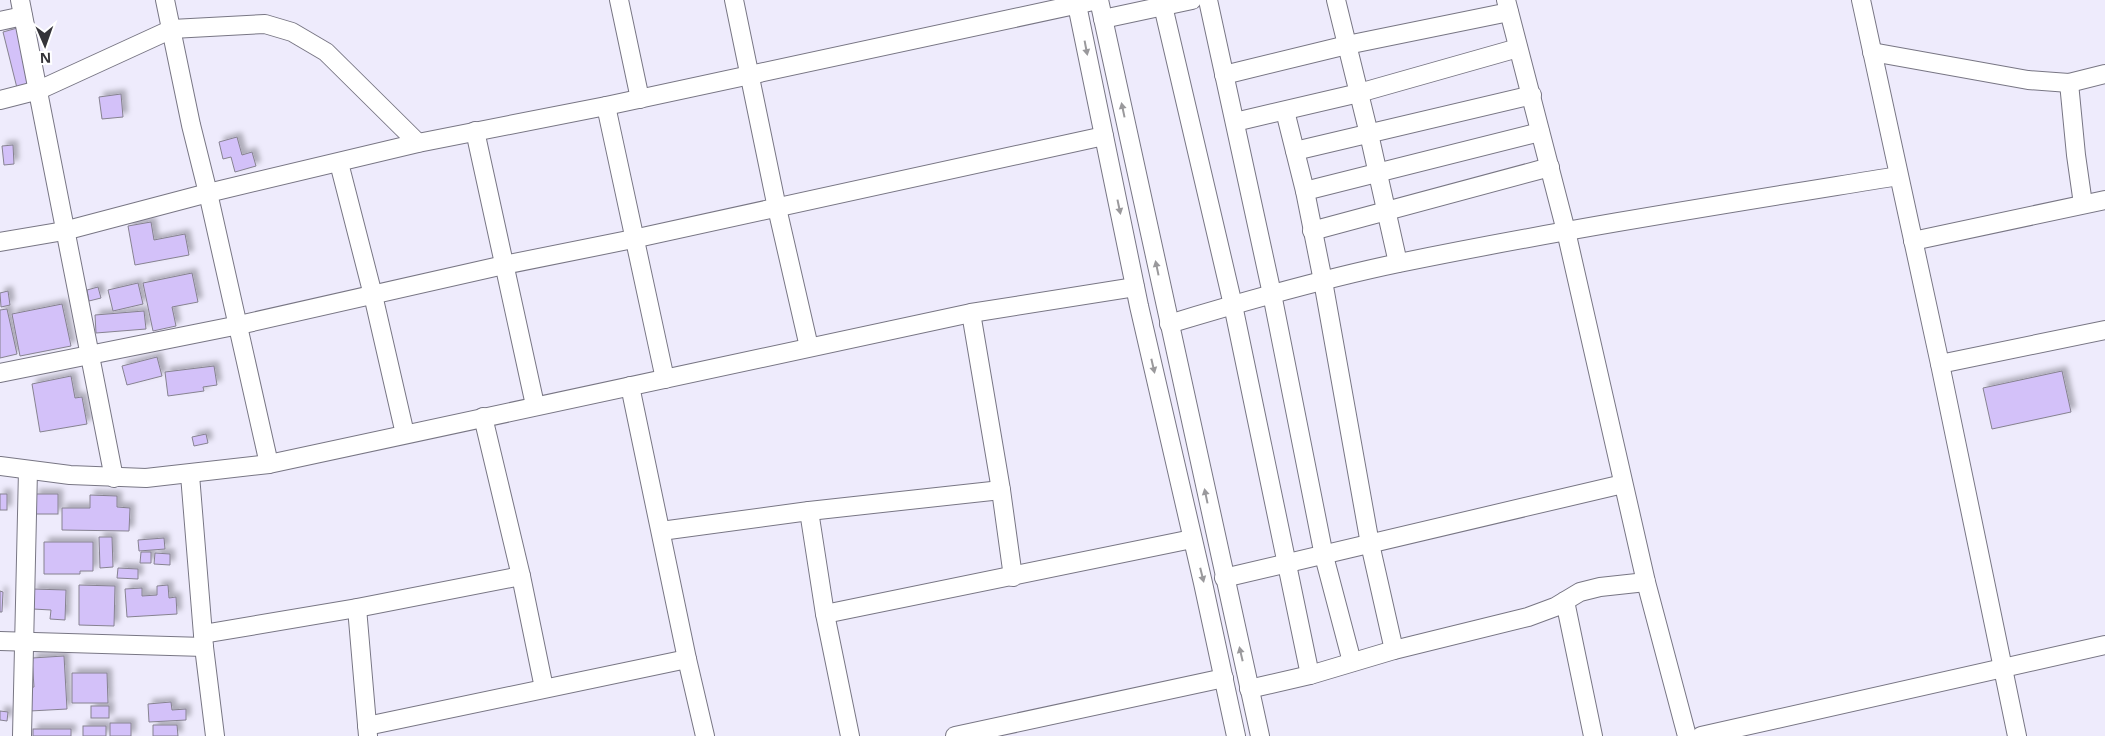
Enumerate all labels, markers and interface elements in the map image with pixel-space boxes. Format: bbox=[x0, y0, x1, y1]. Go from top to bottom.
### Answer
north arrow bbox=[20, 20, 70, 70]
one-way arrow bbox=[1082, 40, 1090, 55]
text: N bbox=[39, 49, 51, 68]
one-way arrow bbox=[1118, 101, 1126, 117]
one-way arrow bbox=[1115, 199, 1123, 215]
one-way arrow bbox=[1153, 261, 1161, 276]
one-way arrow bbox=[1149, 358, 1157, 373]
one-way arrow bbox=[1202, 488, 1210, 503]
one-way arrow bbox=[1198, 568, 1206, 583]
one-way arrow bbox=[1237, 647, 1245, 662]

